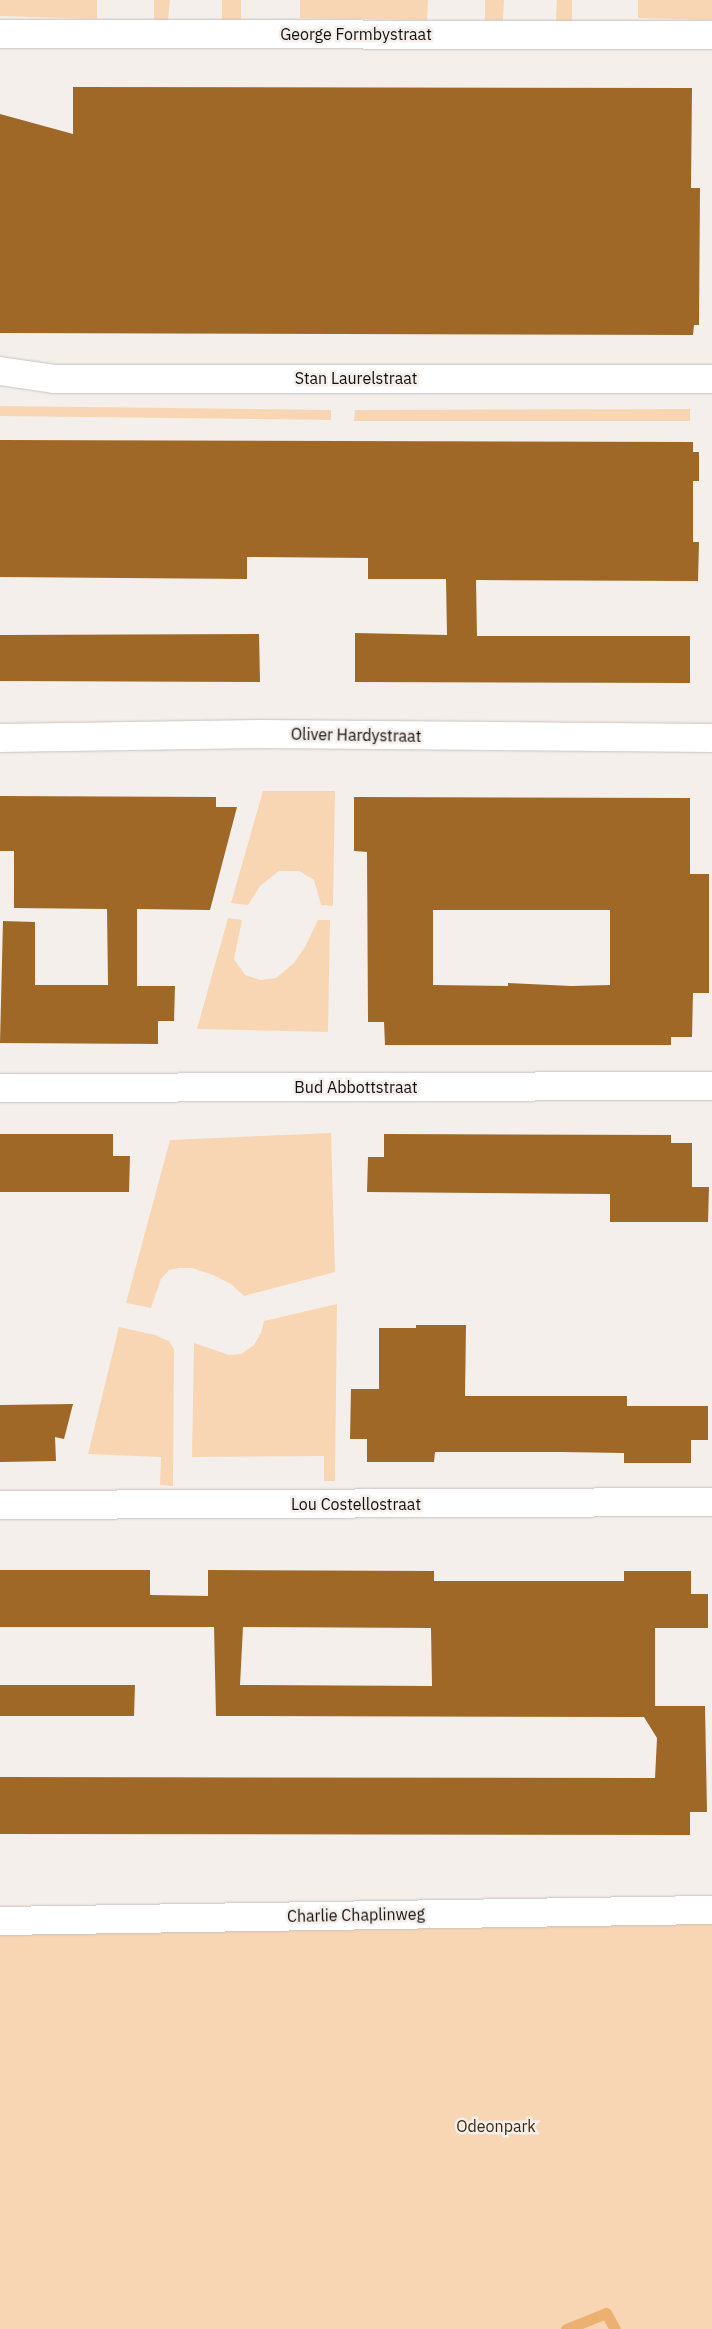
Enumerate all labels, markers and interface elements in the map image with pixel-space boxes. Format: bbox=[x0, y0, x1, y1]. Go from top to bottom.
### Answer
street label: George Formbystraat bbox=[280, 24, 432, 44]
street label: Stan Laurelstraat bbox=[295, 368, 417, 388]
street label: Oliver Hardystraat bbox=[291, 724, 421, 746]
street label: Bud Abbottstraat bbox=[294, 1077, 418, 1097]
street label: Lou Costellostraat bbox=[291, 1494, 421, 1514]
street label: Charlie Chaplinweg bbox=[287, 1904, 425, 1926]
park label: Odeonpark bbox=[456, 2116, 536, 2136]

